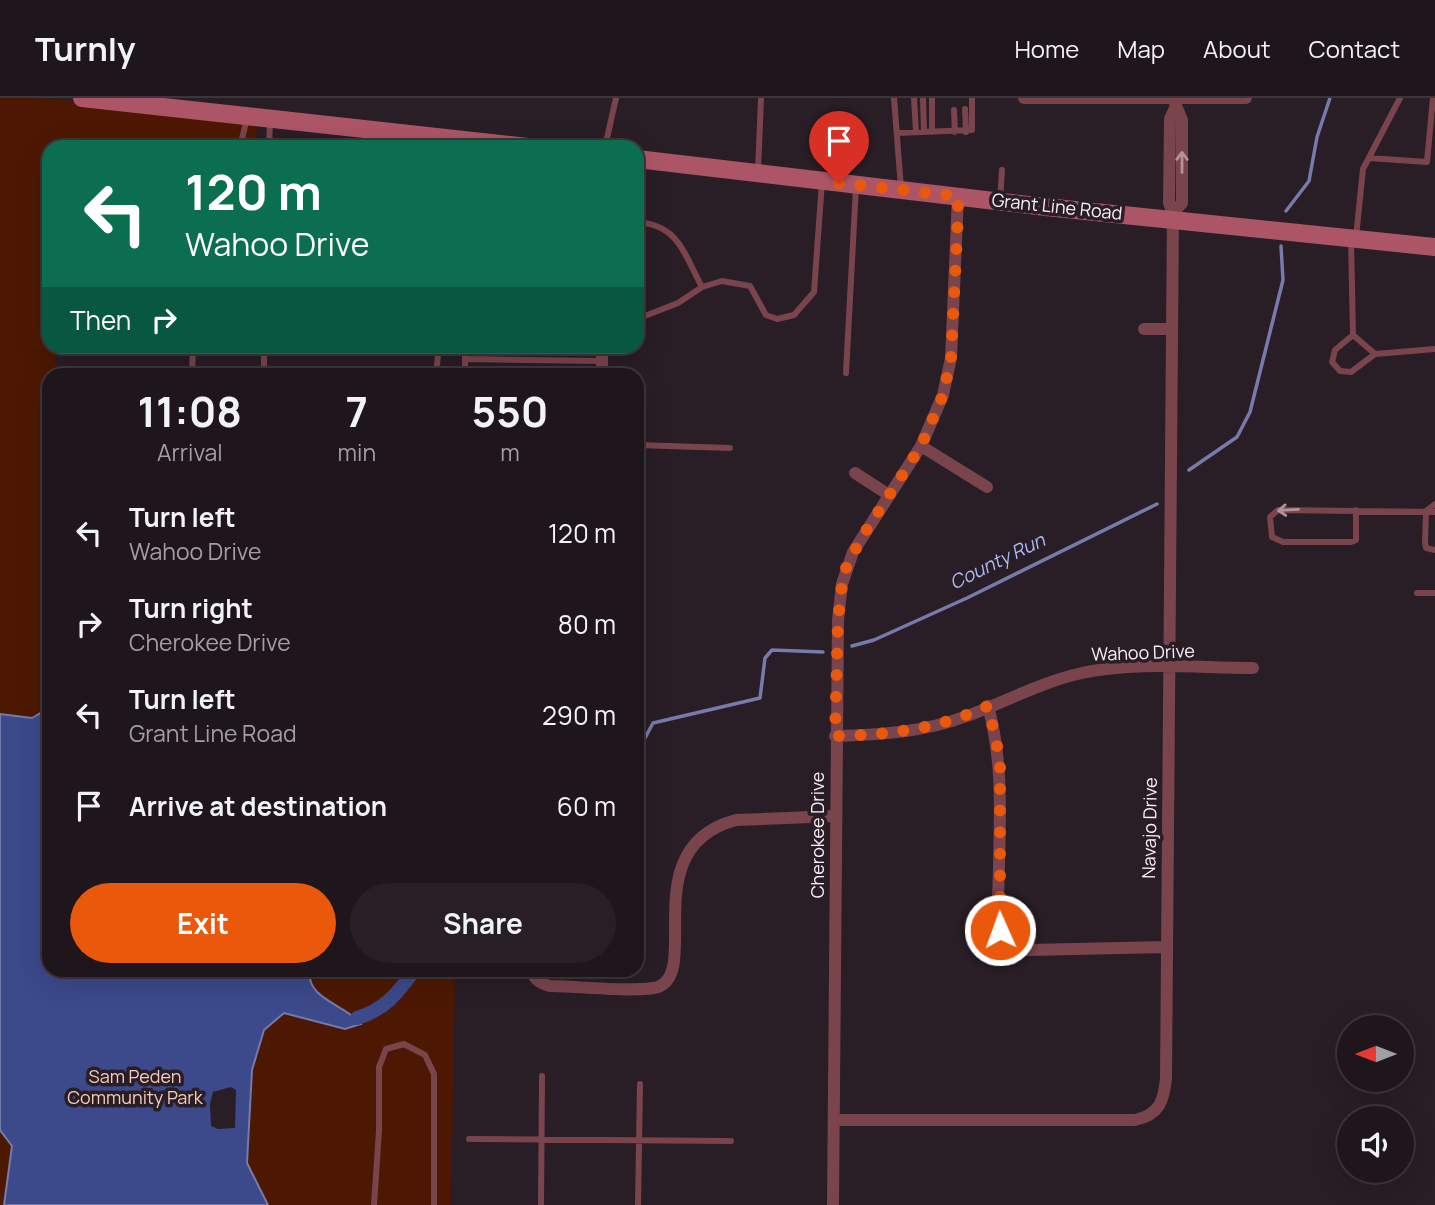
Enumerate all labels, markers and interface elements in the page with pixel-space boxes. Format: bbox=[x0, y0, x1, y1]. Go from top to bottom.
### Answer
text: Turnly bbox=[35, 26, 136, 71]
text: Home bbox=[1014, 32, 1079, 65]
text: Map bbox=[1117, 32, 1165, 65]
text: About bbox=[1203, 32, 1271, 65]
text: Contact bbox=[1309, 32, 1400, 65]
pin bbox=[809, 111, 869, 183]
icon: arrive bbox=[820, 122, 858, 160]
one-way arrow bbox=[1175, 150, 1189, 173]
text: 120 m bbox=[185, 158, 322, 225]
icon: left bbox=[70, 168, 161, 259]
street label: Grant Line Road bbox=[991, 187, 1124, 225]
text: Wahoo Drive bbox=[185, 222, 369, 266]
icon: right bbox=[145, 301, 183, 339]
text: Then bbox=[70, 302, 131, 338]
text: 11:08 bbox=[138, 382, 242, 440]
text: 7 bbox=[346, 382, 368, 440]
text: 550 bbox=[472, 382, 548, 440]
text: Arrival bbox=[157, 436, 223, 468]
text: min bbox=[338, 436, 376, 468]
text: m bbox=[500, 436, 520, 468]
text: Turn left bbox=[129, 499, 236, 535]
one-way arrow bbox=[1277, 504, 1300, 517]
icon: left bbox=[70, 514, 108, 552]
text: 120 m bbox=[548, 515, 616, 551]
water label: County Run bbox=[945, 526, 1050, 595]
text: Wahoo Drive bbox=[129, 535, 262, 567]
text: Turn right bbox=[129, 590, 253, 626]
icon: right bbox=[70, 605, 108, 643]
text: 80 m bbox=[558, 606, 616, 642]
text: Cherokee Drive bbox=[129, 626, 291, 658]
street label: Wahoo Drive bbox=[1091, 638, 1195, 666]
text: Turn left bbox=[129, 681, 236, 717]
icon: left bbox=[70, 696, 108, 734]
text: 290 m bbox=[542, 697, 616, 733]
text: Grant Line Road bbox=[129, 717, 297, 749]
street label: Cherokee Drive bbox=[805, 772, 829, 898]
street label: Navajo Drive bbox=[1136, 777, 1162, 879]
icon: arrive bbox=[70, 787, 108, 825]
text: Arrive at destination bbox=[129, 788, 387, 824]
text: 60 m bbox=[557, 788, 616, 824]
button: Exit bbox=[70, 883, 336, 963]
button: Share bbox=[350, 883, 616, 963]
position arrow bbox=[963, 893, 1037, 967]
north arrow bbox=[1337, 1015, 1414, 1092]
map controls bbox=[1337, 1015, 1414, 1183]
park label: Sam Peden Community Park bbox=[67, 1064, 204, 1109]
button: sound bbox=[1337, 1106, 1414, 1183]

